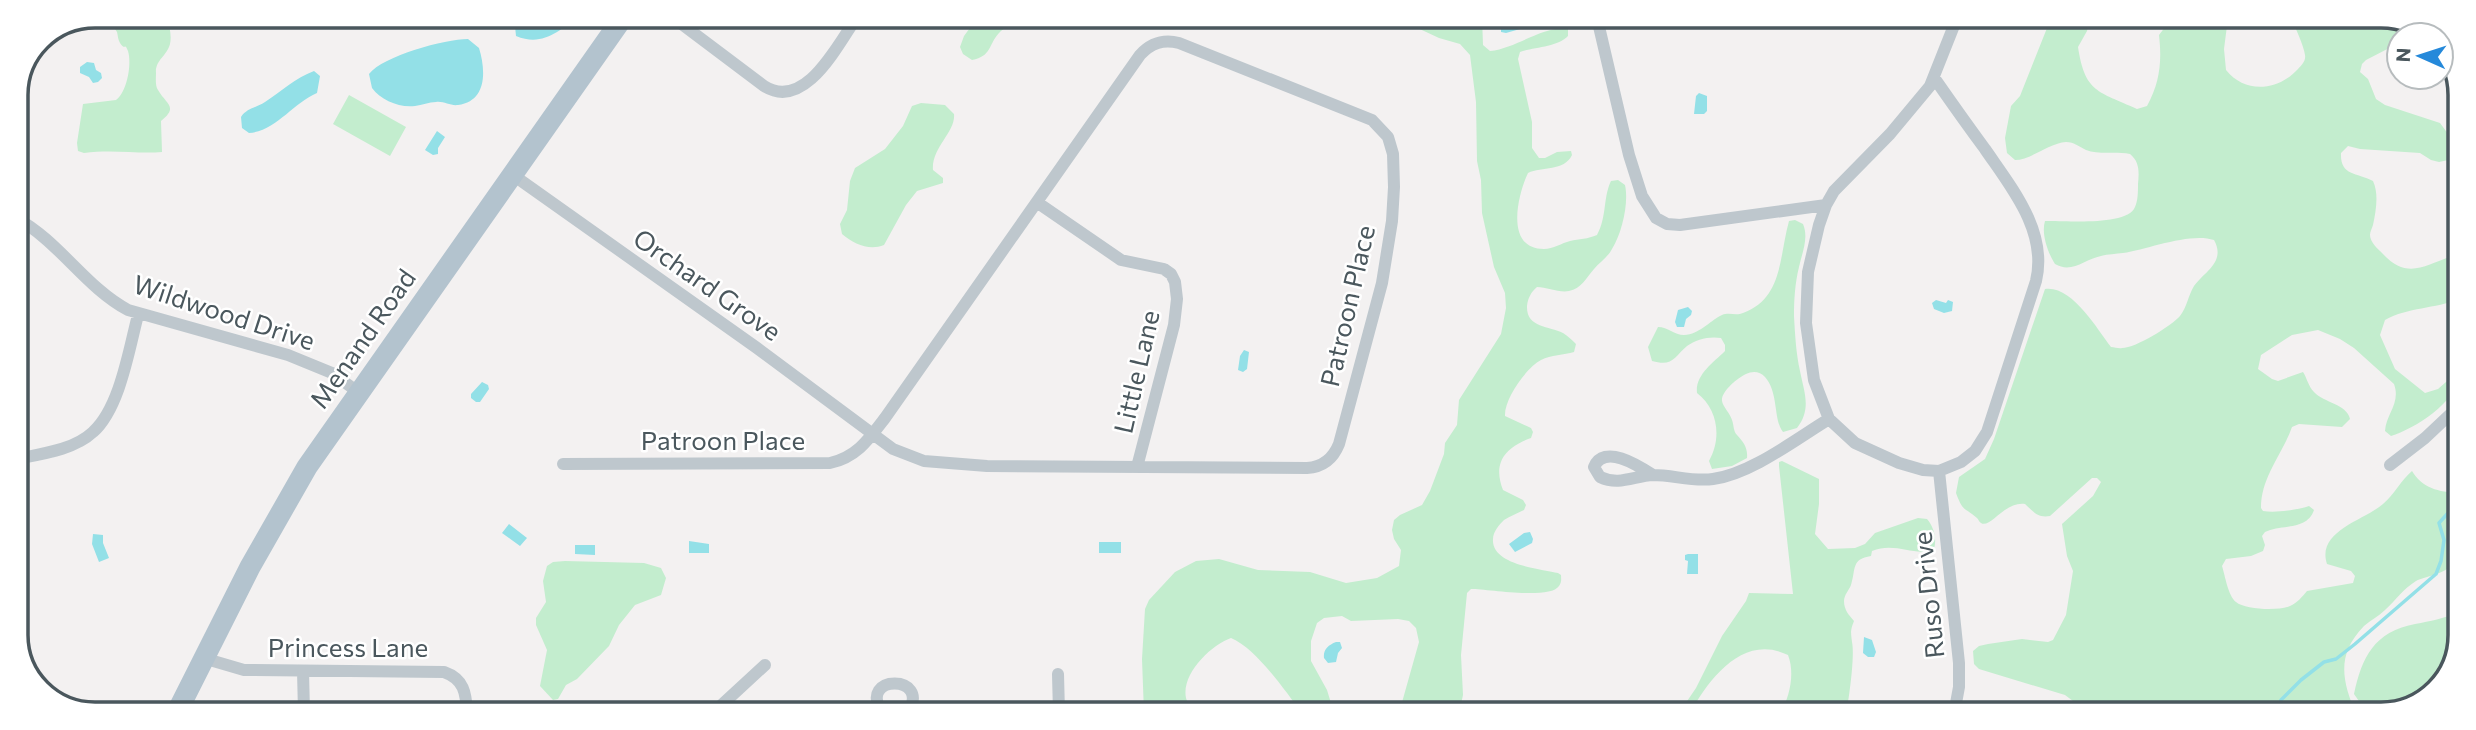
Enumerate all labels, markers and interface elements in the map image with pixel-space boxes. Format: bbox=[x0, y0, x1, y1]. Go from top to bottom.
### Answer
north arrow bbox=[2385, 21, 2455, 91]
text: N bbox=[2391, 47, 2414, 63]
street label: Orchard Grove bbox=[628, 221, 788, 346]
street label: Patroon Place bbox=[1313, 222, 1380, 389]
street label: Menand Road bbox=[302, 263, 421, 414]
street label: Wildwood Drive bbox=[130, 268, 319, 356]
street label: Little Lane bbox=[1106, 307, 1165, 436]
street label: Patroon Place bbox=[641, 424, 805, 455]
street label: Ruso Drive bbox=[1905, 530, 1950, 660]
street label: Princess Lane bbox=[268, 631, 428, 662]

